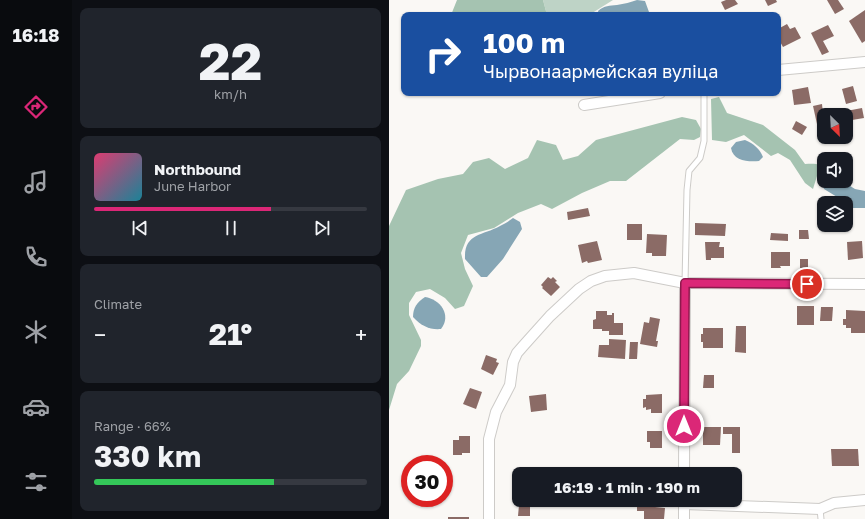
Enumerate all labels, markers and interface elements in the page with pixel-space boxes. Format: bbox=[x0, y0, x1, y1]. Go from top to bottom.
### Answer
text: 16:18 bbox=[12, 24, 60, 46]
text: 100 m bbox=[483, 26, 565, 59]
icon: right bbox=[417, 28, 469, 80]
text: 22 bbox=[199, 29, 262, 91]
text: Чырвонаармейская вуліца bbox=[483, 60, 718, 82]
text: km/h bbox=[214, 86, 247, 102]
icon: directions bbox=[22, 93, 50, 121]
north arrow bbox=[817, 108, 853, 144]
map controls bbox=[817, 108, 853, 232]
button: sound bbox=[817, 152, 853, 188]
text: Northbound bbox=[154, 160, 241, 178]
icon: music bbox=[22, 168, 50, 196]
text: June Harbor bbox=[154, 178, 231, 194]
button: layers bbox=[817, 196, 853, 232]
icon: previous bbox=[129, 217, 151, 239]
icon: pause bbox=[220, 217, 242, 239]
icon: next bbox=[311, 217, 333, 239]
icon: phone bbox=[22, 243, 50, 271]
pin bbox=[790, 267, 824, 301]
icon: arrive bbox=[796, 273, 818, 295]
text: Climate bbox=[94, 296, 142, 312]
text: 21° bbox=[209, 316, 252, 352]
icon: climate bbox=[22, 318, 50, 346]
text: − bbox=[94, 321, 106, 348]
text: + bbox=[355, 321, 367, 348]
icon: car bbox=[22, 393, 50, 421]
position arrow bbox=[663, 405, 705, 447]
text: Range · 66% bbox=[94, 418, 171, 434]
text: 330 km bbox=[94, 438, 201, 474]
speed limit sign: 30 bbox=[401, 455, 453, 507]
icon: filters bbox=[22, 468, 50, 496]
text: 16:19 · 1 min · 190 m bbox=[554, 478, 700, 496]

